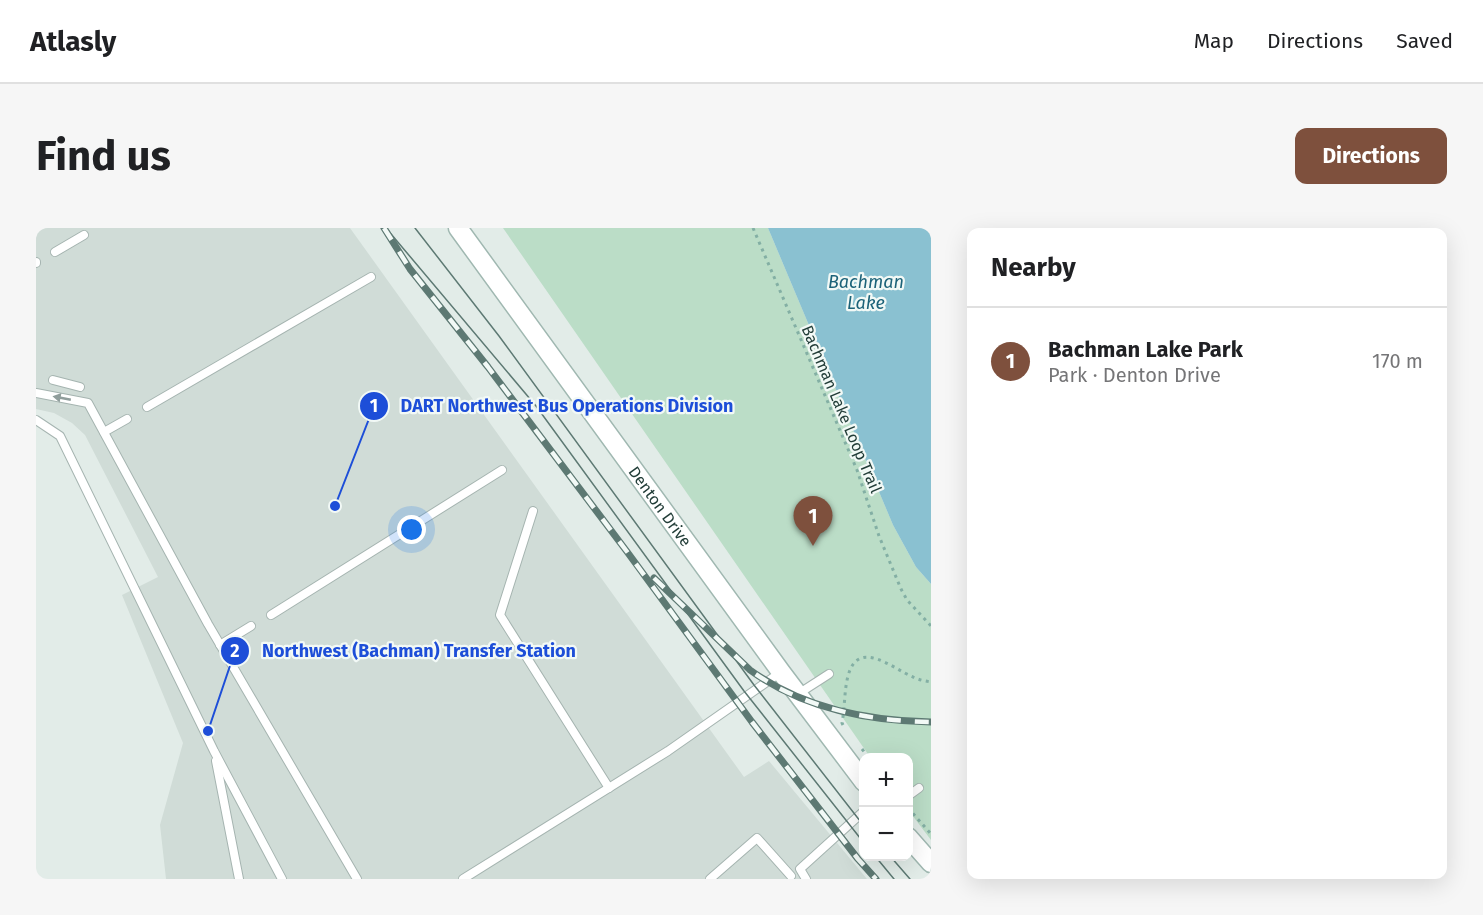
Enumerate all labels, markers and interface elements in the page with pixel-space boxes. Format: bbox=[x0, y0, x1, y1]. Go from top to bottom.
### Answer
text: Atlasly bbox=[30, 25, 116, 58]
text: Map bbox=[1194, 28, 1234, 54]
text: Directions bbox=[1267, 28, 1363, 54]
text: Saved bbox=[1396, 28, 1453, 54]
button: Directions bbox=[1295, 128, 1447, 184]
text: Find us bbox=[36, 131, 171, 181]
text: Nearby bbox=[991, 252, 1076, 283]
water label: Bachman Lake bbox=[828, 271, 904, 314]
street label: Bachman Lake Loop Trail bbox=[798, 322, 886, 496]
text: Bachman Lake Park bbox=[1048, 336, 1243, 363]
text: 1 bbox=[1006, 349, 1015, 373]
text: 170 m bbox=[1372, 349, 1423, 373]
text: Park · Denton Drive bbox=[1048, 363, 1221, 387]
callout: DART Northwest Bus Operations Division bbox=[359, 388, 745, 424]
one-way arrow bbox=[52, 393, 71, 402]
text: 1 bbox=[370, 395, 378, 417]
text: DART Northwest Bus Operations Division bbox=[401, 395, 733, 417]
street label: Denton Drive bbox=[624, 463, 695, 550]
pin: 1 bbox=[794, 496, 832, 546]
your location bbox=[397, 515, 426, 544]
callout: Northwest (Bachman) Transfer Station bbox=[220, 633, 588, 669]
text: 2 bbox=[230, 640, 240, 662]
text: Northwest (Bachman) Transfer Station bbox=[262, 640, 576, 662]
map controls bbox=[859, 753, 913, 861]
button: + bbox=[859, 753, 913, 807]
button: − bbox=[859, 807, 913, 861]

